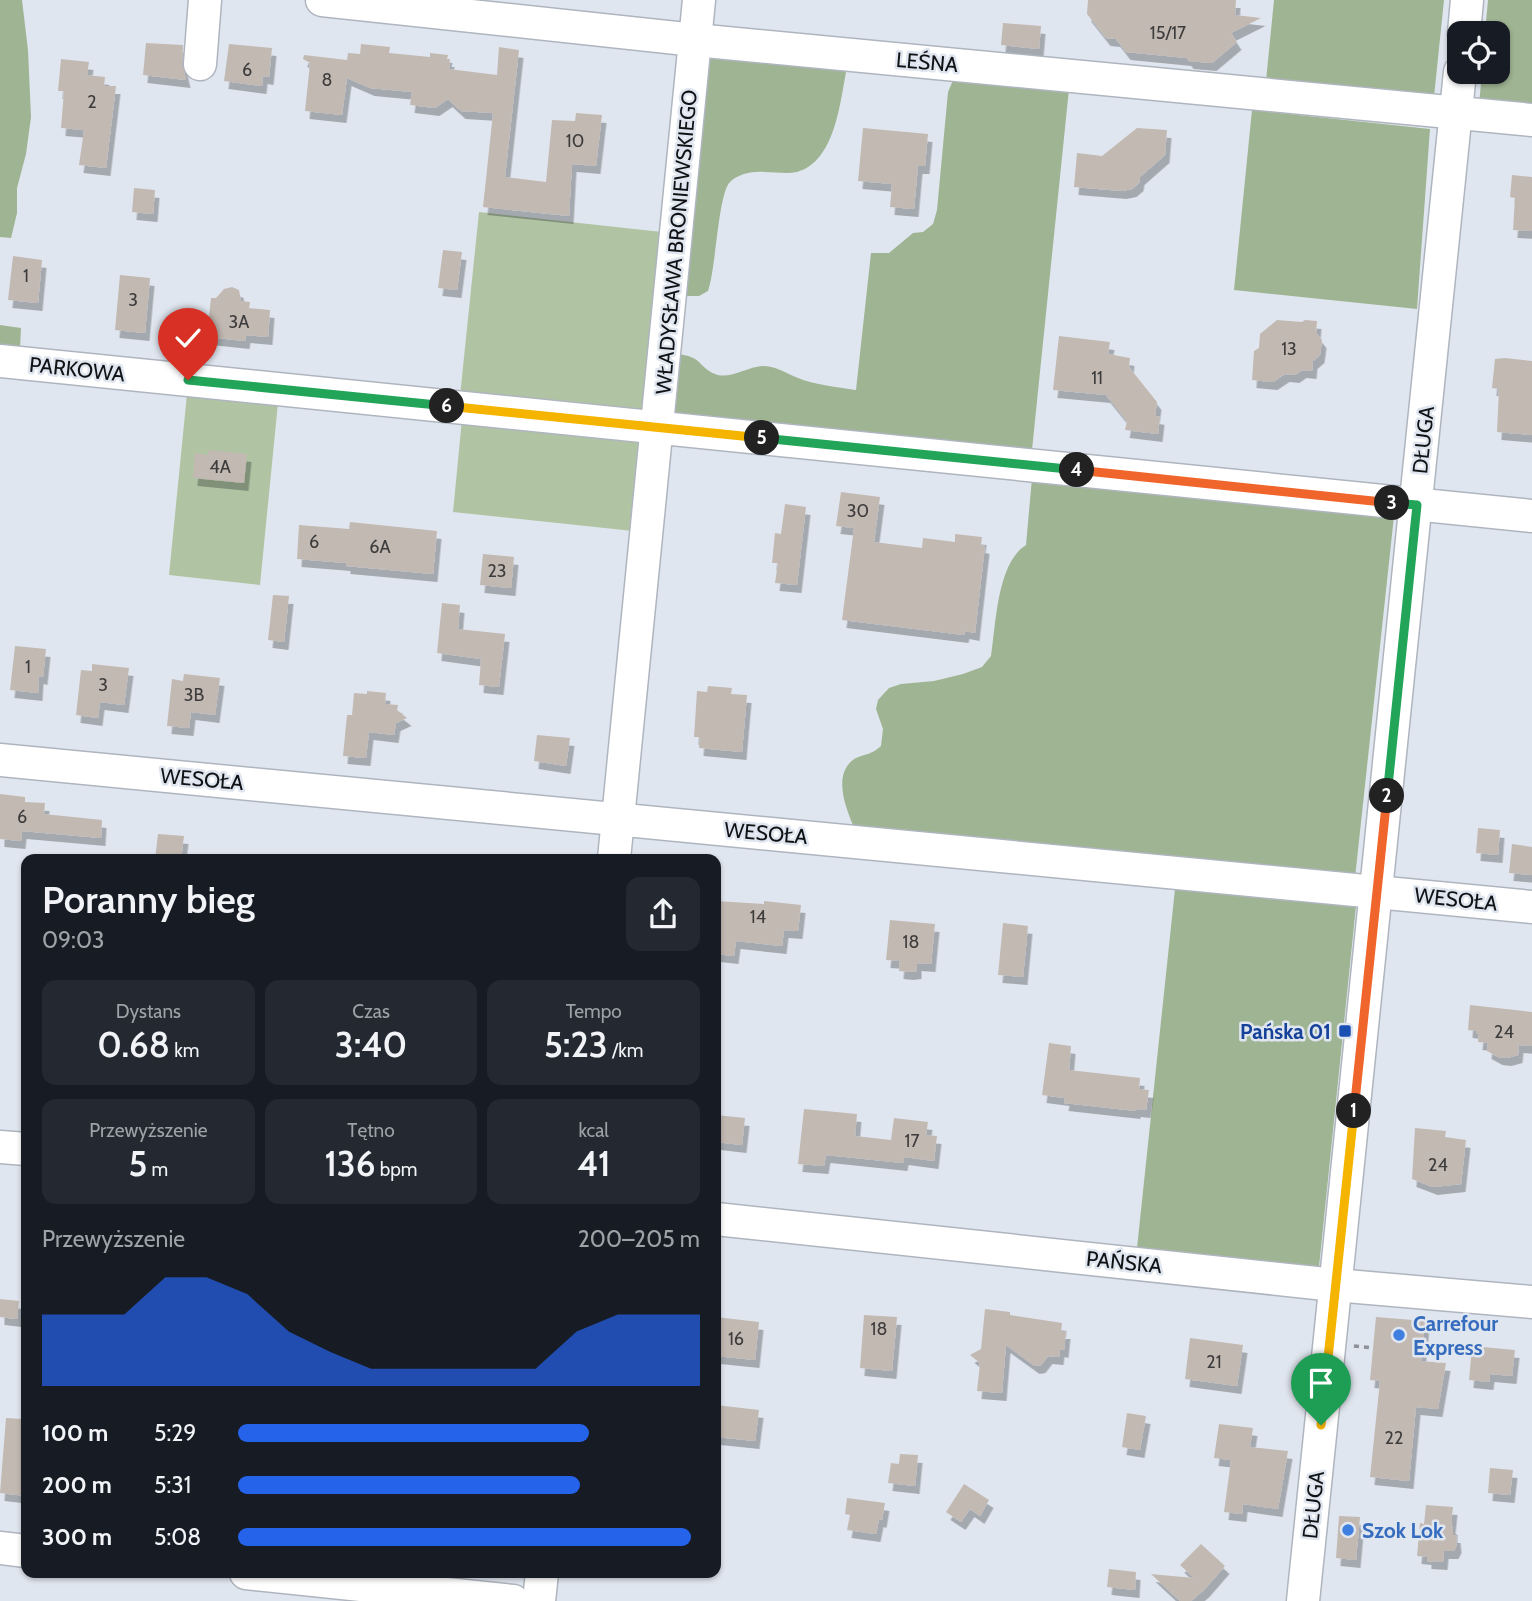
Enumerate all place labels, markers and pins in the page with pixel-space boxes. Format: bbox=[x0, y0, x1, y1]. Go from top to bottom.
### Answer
pin bbox=[158, 308, 218, 380]
pin: 6 bbox=[430, 388, 464, 424]
pin: 5 bbox=[744, 420, 780, 456]
pin: 4 bbox=[1060, 452, 1094, 488]
pin: 3 bbox=[1374, 486, 1410, 520]
pin: 2 bbox=[1370, 778, 1404, 814]
place label: Pańska 01 bbox=[1240, 1019, 1331, 1044]
marker: Pańska 01 bbox=[1337, 1023, 1353, 1039]
pin: 1 bbox=[1336, 1094, 1372, 1128]
place label: Carrefour Express bbox=[1413, 1311, 1498, 1360]
marker: Carrefour Express bbox=[1391, 1327, 1407, 1343]
pin bbox=[1291, 1353, 1351, 1425]
place label: Szok Lok bbox=[1362, 1518, 1444, 1543]
marker: Szok Lok bbox=[1340, 1522, 1356, 1538]

